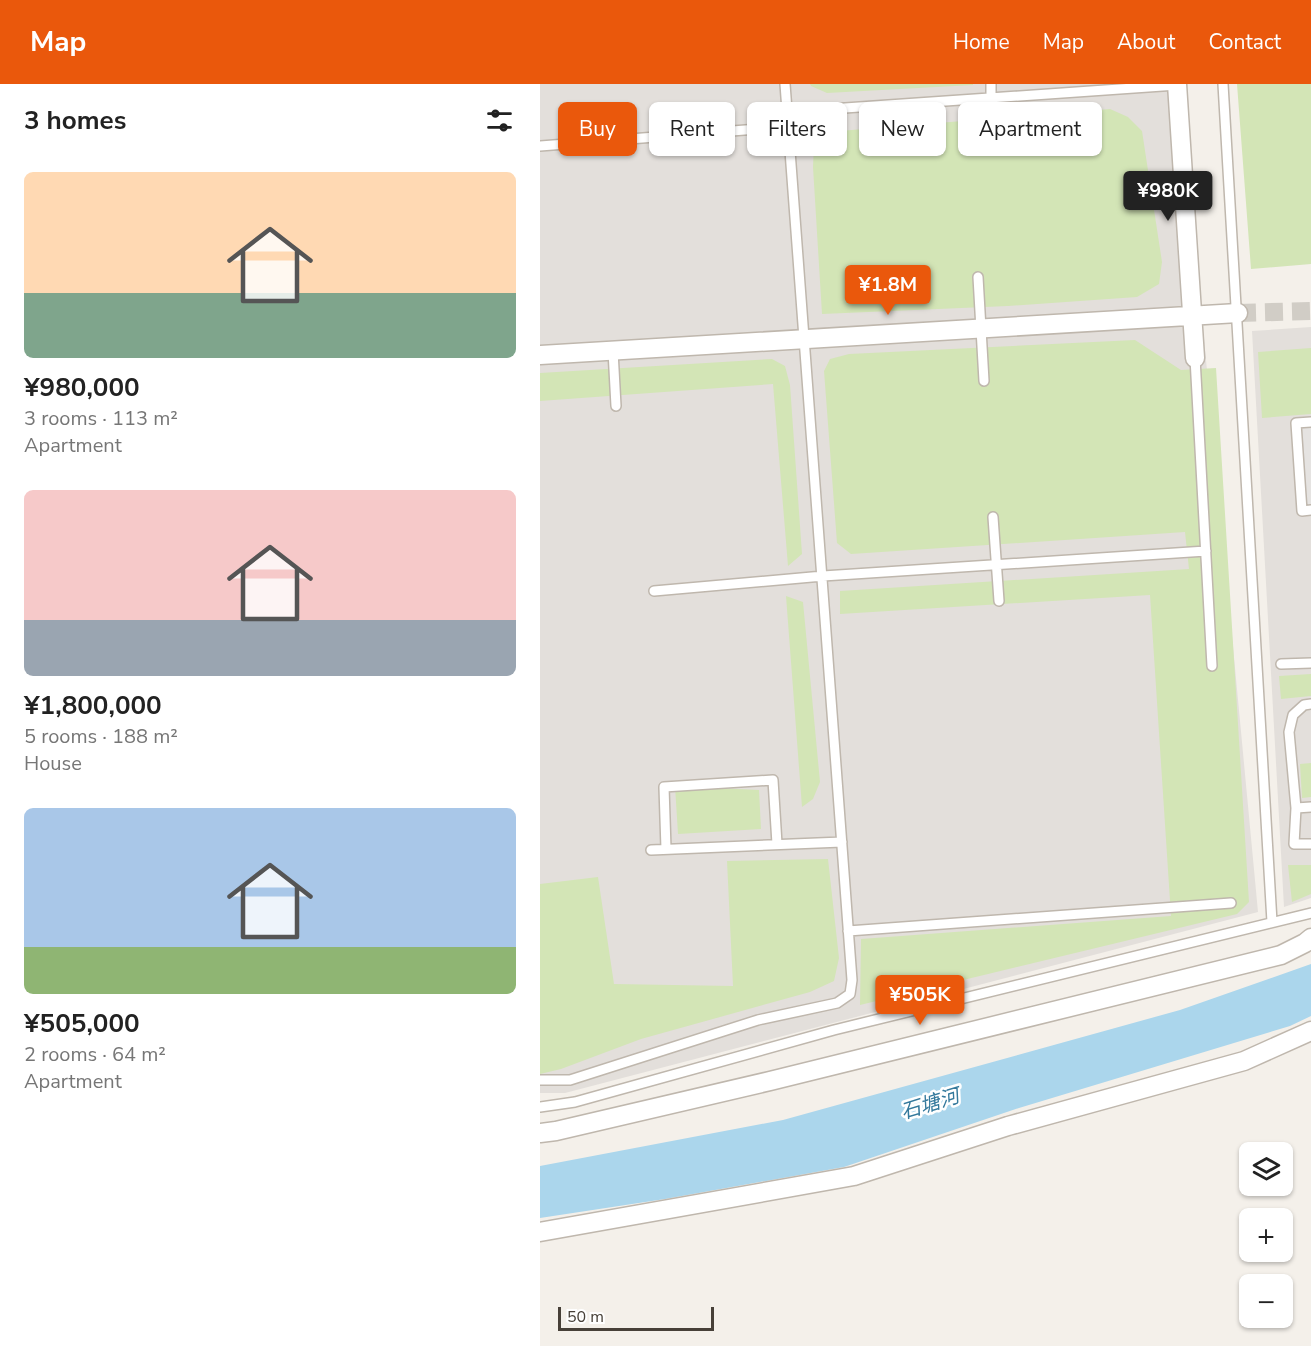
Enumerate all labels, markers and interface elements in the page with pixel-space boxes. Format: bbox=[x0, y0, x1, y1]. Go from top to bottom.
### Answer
text: Map bbox=[30, 23, 86, 61]
text: Home bbox=[953, 28, 1010, 56]
text: Map bbox=[1043, 28, 1084, 56]
text: About bbox=[1117, 28, 1175, 56]
text: Contact bbox=[1208, 28, 1281, 56]
chip: Buy bbox=[558, 102, 637, 156]
chip: Rent bbox=[649, 102, 735, 156]
chip: Filters bbox=[747, 102, 847, 156]
chip: New bbox=[859, 102, 946, 156]
chip: Apartment bbox=[958, 102, 1102, 156]
text: 3 homes bbox=[24, 103, 126, 138]
icon: filters bbox=[483, 104, 516, 137]
pin: ¥980K bbox=[1126, 171, 1210, 222]
text: ¥980K bbox=[1137, 177, 1199, 204]
icon: home bbox=[216, 211, 324, 319]
pin: ¥1.8M bbox=[846, 265, 930, 316]
text: ¥1.8M bbox=[859, 271, 917, 298]
text: ¥980,000 bbox=[24, 370, 140, 405]
text: 3 rooms · 113 m² bbox=[24, 405, 178, 432]
text: Apartment bbox=[24, 432, 122, 459]
icon: home bbox=[216, 529, 324, 637]
text: ¥1,800,000 bbox=[24, 688, 162, 723]
text: 5 rooms · 188 m² bbox=[24, 723, 178, 750]
text: House bbox=[24, 750, 82, 777]
icon: home bbox=[216, 847, 324, 955]
pin: ¥505K bbox=[878, 975, 962, 1026]
text: ¥505K bbox=[889, 981, 951, 1008]
text: ¥505,000 bbox=[24, 1006, 140, 1041]
text: 2 rooms · 64 m² bbox=[24, 1041, 166, 1068]
text: Apartment bbox=[24, 1068, 122, 1095]
water label: 石塘河 bbox=[897, 1081, 966, 1126]
map controls bbox=[1239, 1142, 1293, 1328]
button: layers bbox=[1239, 1142, 1293, 1196]
button: + bbox=[1239, 1208, 1293, 1262]
button: − bbox=[1239, 1274, 1293, 1328]
scale bar bbox=[558, 1304, 714, 1332]
text: 50 m bbox=[567, 1306, 604, 1328]

